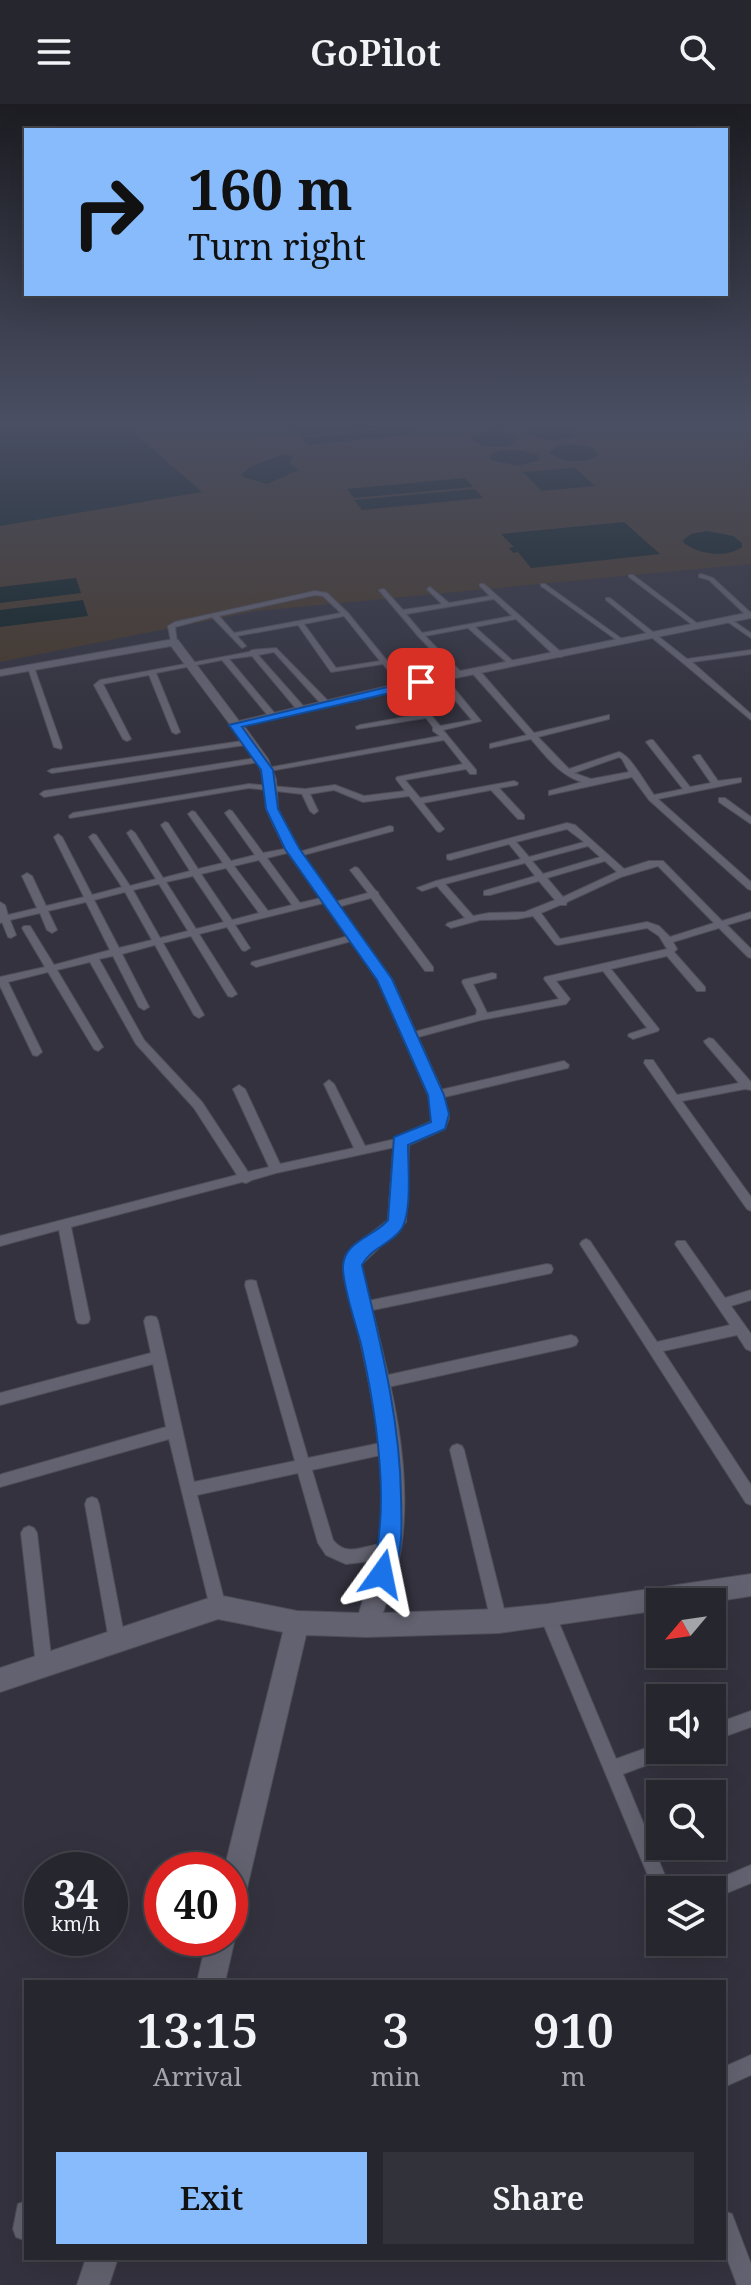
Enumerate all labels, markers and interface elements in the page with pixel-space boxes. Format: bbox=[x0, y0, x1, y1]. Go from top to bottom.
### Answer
text: GoPilot bbox=[310, 28, 441, 77]
icon: menu bbox=[32, 30, 76, 74]
icon: search bbox=[675, 30, 719, 74]
text: 160 m bbox=[188, 150, 353, 226]
icon: right bbox=[56, 160, 160, 264]
text: Turn right bbox=[188, 222, 366, 271]
pin bbox=[387, 648, 455, 716]
icon: arrive bbox=[399, 660, 443, 704]
position arrow bbox=[340, 1532, 424, 1616]
north arrow bbox=[646, 1588, 726, 1668]
map controls bbox=[646, 1588, 726, 1956]
button: sound bbox=[646, 1684, 726, 1764]
button: search bbox=[646, 1780, 726, 1860]
speed limit sign: 40 bbox=[144, 1852, 248, 1956]
text: 34 bbox=[53, 1866, 99, 1921]
button: layers bbox=[646, 1876, 726, 1956]
text: km/h bbox=[51, 1910, 101, 1937]
text: 13:15 bbox=[136, 1997, 259, 2062]
text: 3 bbox=[382, 1997, 409, 2062]
text: 910 bbox=[533, 1997, 614, 2062]
text: Arrival bbox=[153, 2058, 242, 2094]
text: min bbox=[371, 2058, 420, 2094]
text: m bbox=[561, 2058, 586, 2094]
button: Exit bbox=[56, 2152, 367, 2244]
button: Share bbox=[383, 2152, 694, 2244]

